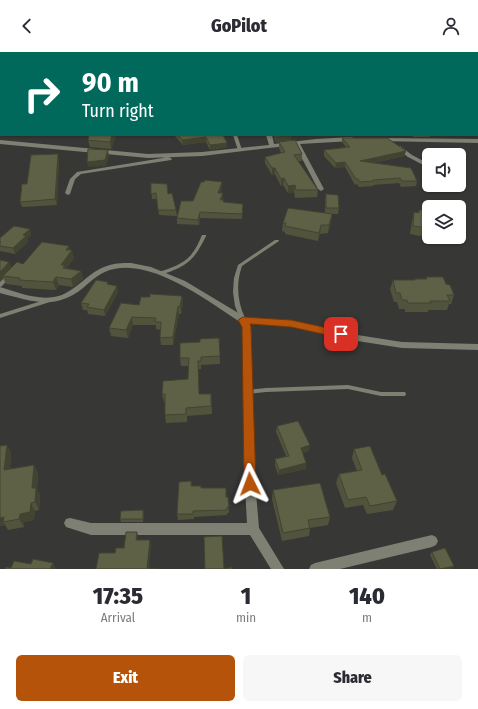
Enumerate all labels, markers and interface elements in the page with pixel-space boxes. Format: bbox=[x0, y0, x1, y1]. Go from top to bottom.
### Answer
icon: back bbox=[16, 15, 38, 37]
text: GoPilot bbox=[211, 15, 267, 37]
icon: person bbox=[440, 15, 462, 37]
text: 90 m bbox=[82, 66, 139, 99]
icon: right bbox=[16, 68, 68, 120]
text: Turn right bbox=[82, 100, 154, 122]
map controls bbox=[422, 148, 466, 244]
button: sound bbox=[422, 148, 466, 192]
button: layers bbox=[422, 200, 466, 244]
pin bbox=[324, 317, 358, 351]
icon: arrive bbox=[330, 323, 352, 345]
position arrow bbox=[229, 463, 271, 505]
text: 17:35 bbox=[93, 582, 143, 610]
text: 1 bbox=[241, 582, 251, 610]
text: 140 bbox=[349, 582, 385, 610]
text: Arrival bbox=[101, 610, 135, 625]
text: min bbox=[236, 610, 256, 625]
text: m bbox=[362, 610, 372, 625]
button: Exit bbox=[16, 655, 235, 701]
button: Share bbox=[243, 655, 462, 701]

